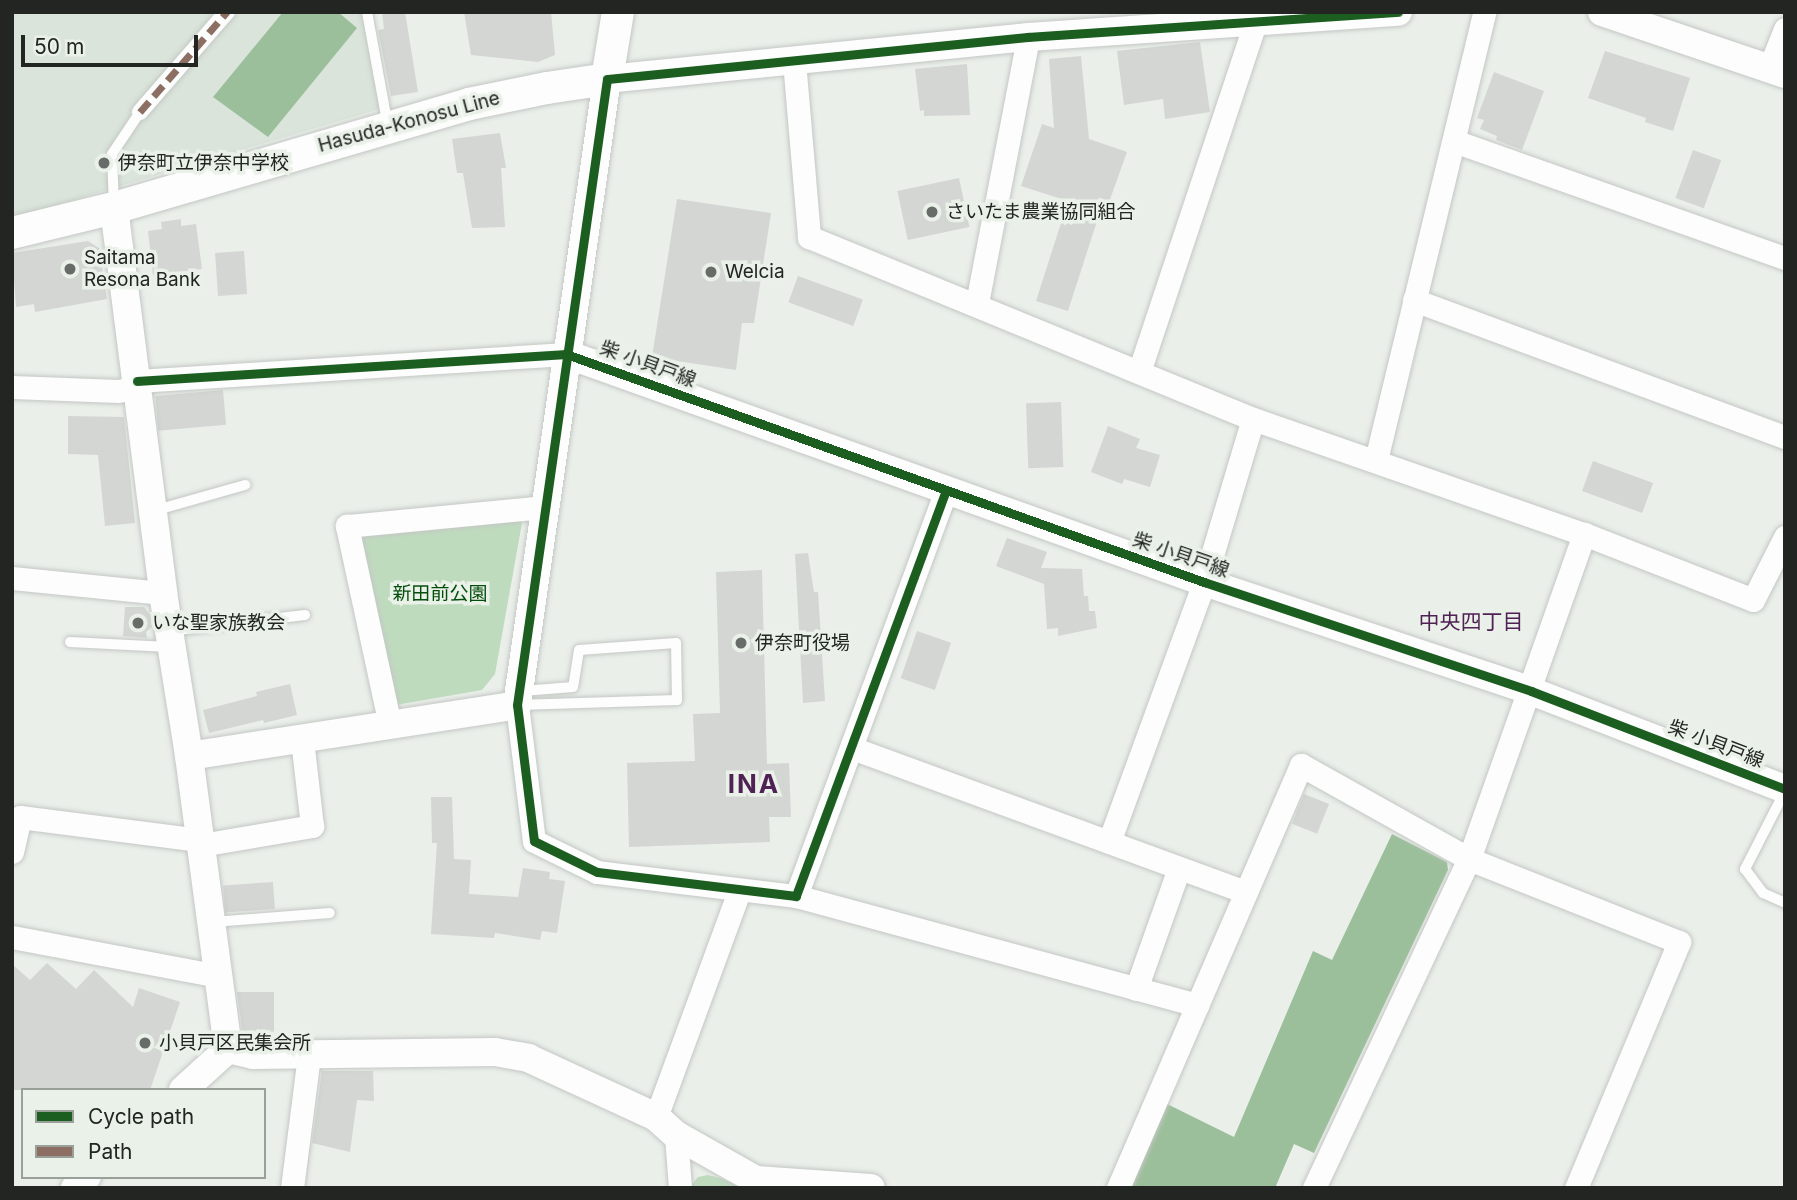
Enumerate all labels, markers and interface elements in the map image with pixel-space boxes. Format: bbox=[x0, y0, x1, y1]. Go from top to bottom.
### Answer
scale bar bbox=[24, 21, 201, 65]
text: 50 m bbox=[34, 34, 84, 59]
street label: Hasuda-Konosu Line bbox=[316, 87, 502, 157]
place label: 伊奈町立伊奈中学校 bbox=[118, 152, 289, 174]
marker: 伊奈町立伊奈中学校 bbox=[96, 155, 112, 171]
place label: さいたま農業協同組合 bbox=[946, 201, 1136, 223]
marker: さいたま農業協同組合 bbox=[924, 204, 940, 220]
place label: Saitama Resona Bank bbox=[84, 247, 200, 291]
marker: Saitama Resona Bank bbox=[62, 261, 78, 277]
place label: Welcia bbox=[725, 261, 785, 283]
marker: Welcia bbox=[703, 264, 719, 280]
street label: 柴 小貝戸線 bbox=[597, 336, 699, 392]
street label: 柴 小貝戸線 bbox=[1130, 528, 1232, 582]
park label: 新田前公園 bbox=[393, 583, 487, 605]
district label: 中央四丁目 bbox=[1419, 609, 1523, 635]
place label: いな聖家族教会 bbox=[152, 612, 285, 634]
marker: いな聖家族教会 bbox=[130, 615, 146, 631]
place label: 伊奈町役場 bbox=[755, 632, 850, 654]
marker: 伊奈町役場 bbox=[733, 635, 749, 651]
street label: 柴 小貝戸線 bbox=[1665, 715, 1767, 773]
district label: INA bbox=[728, 768, 780, 800]
place label: 小貝戸区民集会所 bbox=[159, 1032, 311, 1054]
marker: 小貝戸区民集会所 bbox=[137, 1035, 153, 1051]
legend bbox=[21, 1088, 266, 1179]
text: Cycle path bbox=[88, 1104, 194, 1129]
text: Path bbox=[88, 1139, 133, 1164]

